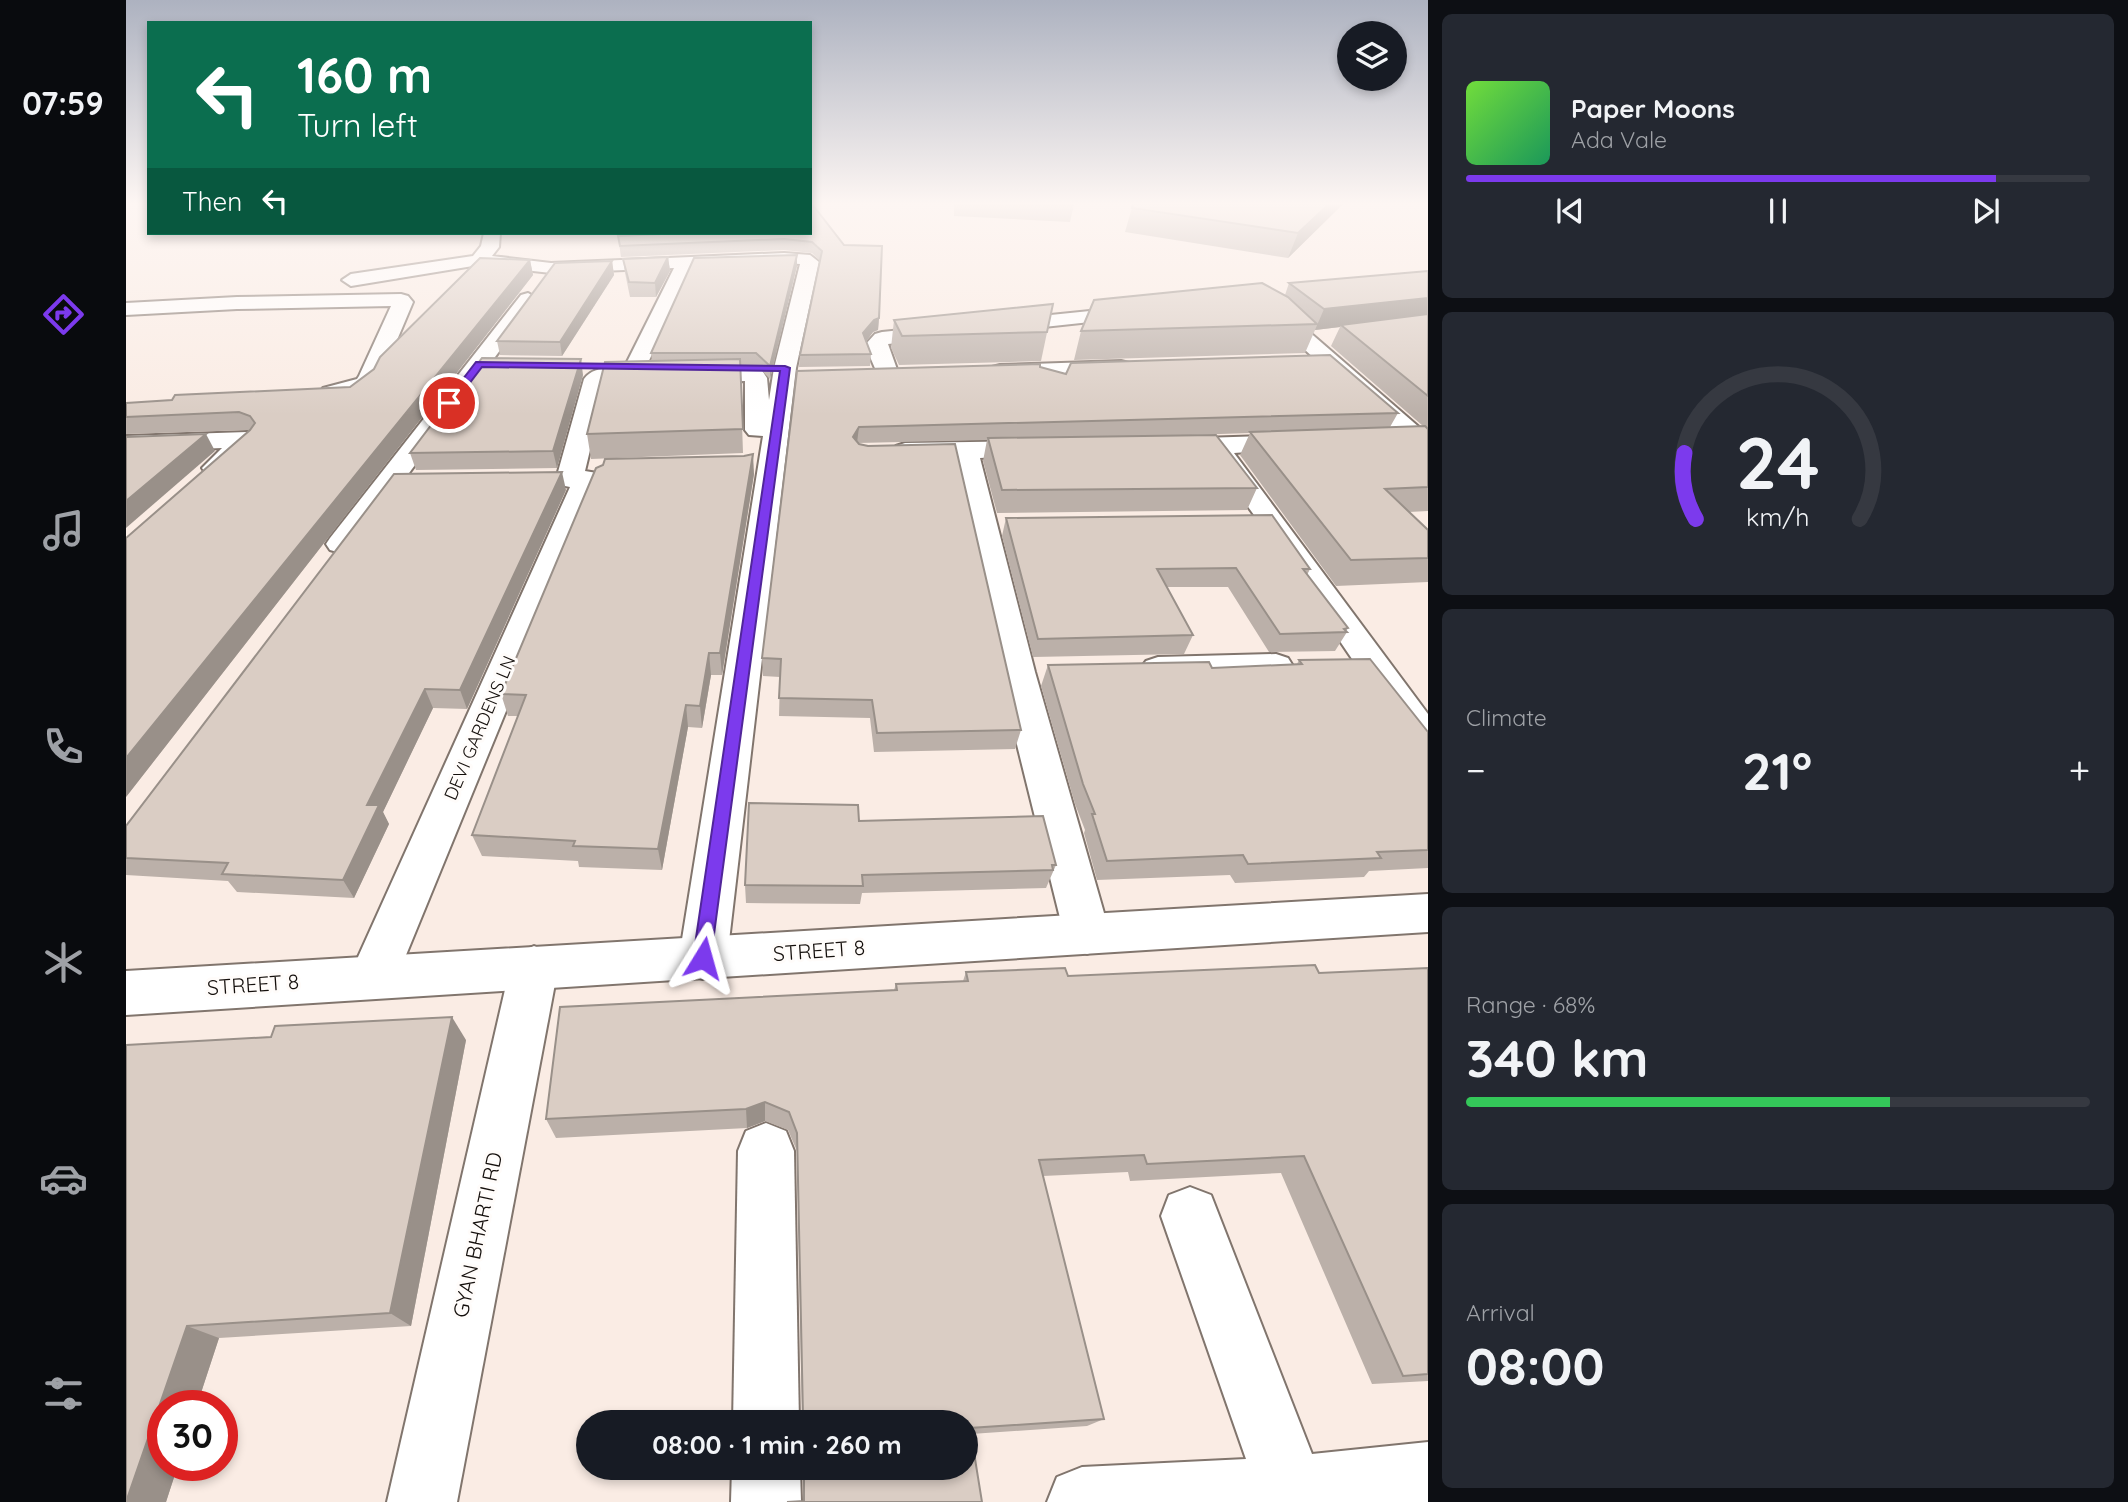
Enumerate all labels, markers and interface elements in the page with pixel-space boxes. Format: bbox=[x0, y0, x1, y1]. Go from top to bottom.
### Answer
map controls bbox=[1337, 21, 1407, 91]
button: layers bbox=[1337, 21, 1407, 91]
text: 160 m bbox=[297, 44, 432, 105]
icon: left bbox=[182, 49, 273, 140]
text: 07:59 bbox=[22, 83, 104, 123]
text: Paper Moons bbox=[1571, 92, 1735, 125]
text: Turn left bbox=[297, 105, 418, 145]
text: Ada Vale bbox=[1571, 125, 1667, 154]
icon: left bbox=[256, 182, 294, 220]
text: Then bbox=[182, 185, 242, 218]
icon: previous bbox=[1551, 192, 1589, 230]
icon: pause bbox=[1759, 192, 1797, 230]
icon: next bbox=[1967, 192, 2005, 230]
icon: directions bbox=[39, 290, 88, 339]
pin bbox=[419, 373, 479, 433]
icon: arrive bbox=[430, 384, 468, 422]
text: 24 bbox=[1736, 417, 1820, 508]
text: km/h bbox=[1746, 501, 1810, 532]
icon: music bbox=[39, 506, 88, 555]
street label: DEVI GARDENS LN bbox=[439, 652, 520, 804]
text: Climate bbox=[1466, 703, 1547, 732]
icon: phone bbox=[39, 722, 88, 771]
text: 21° bbox=[1742, 738, 1812, 803]
text: − bbox=[1466, 746, 1486, 794]
text: + bbox=[2069, 746, 2090, 794]
position arrow bbox=[666, 921, 740, 995]
street label: STREET 8 bbox=[772, 934, 866, 966]
icon: climate bbox=[39, 938, 88, 987]
street label: STREET 8 bbox=[206, 968, 300, 1000]
text: Range · 68% bbox=[1466, 990, 1595, 1019]
text: 340 km bbox=[1466, 1025, 1649, 1090]
street label: GYAN BHARTI RD bbox=[447, 1150, 507, 1320]
icon: car bbox=[39, 1154, 88, 1203]
text: Arrival bbox=[1466, 1298, 1535, 1327]
text: 08:00 bbox=[1466, 1333, 1604, 1398]
icon: filters bbox=[39, 1369, 88, 1418]
speed limit sign: 30 bbox=[147, 1390, 238, 1481]
text: 08:00 · 1 min · 260 m bbox=[652, 1428, 902, 1461]

